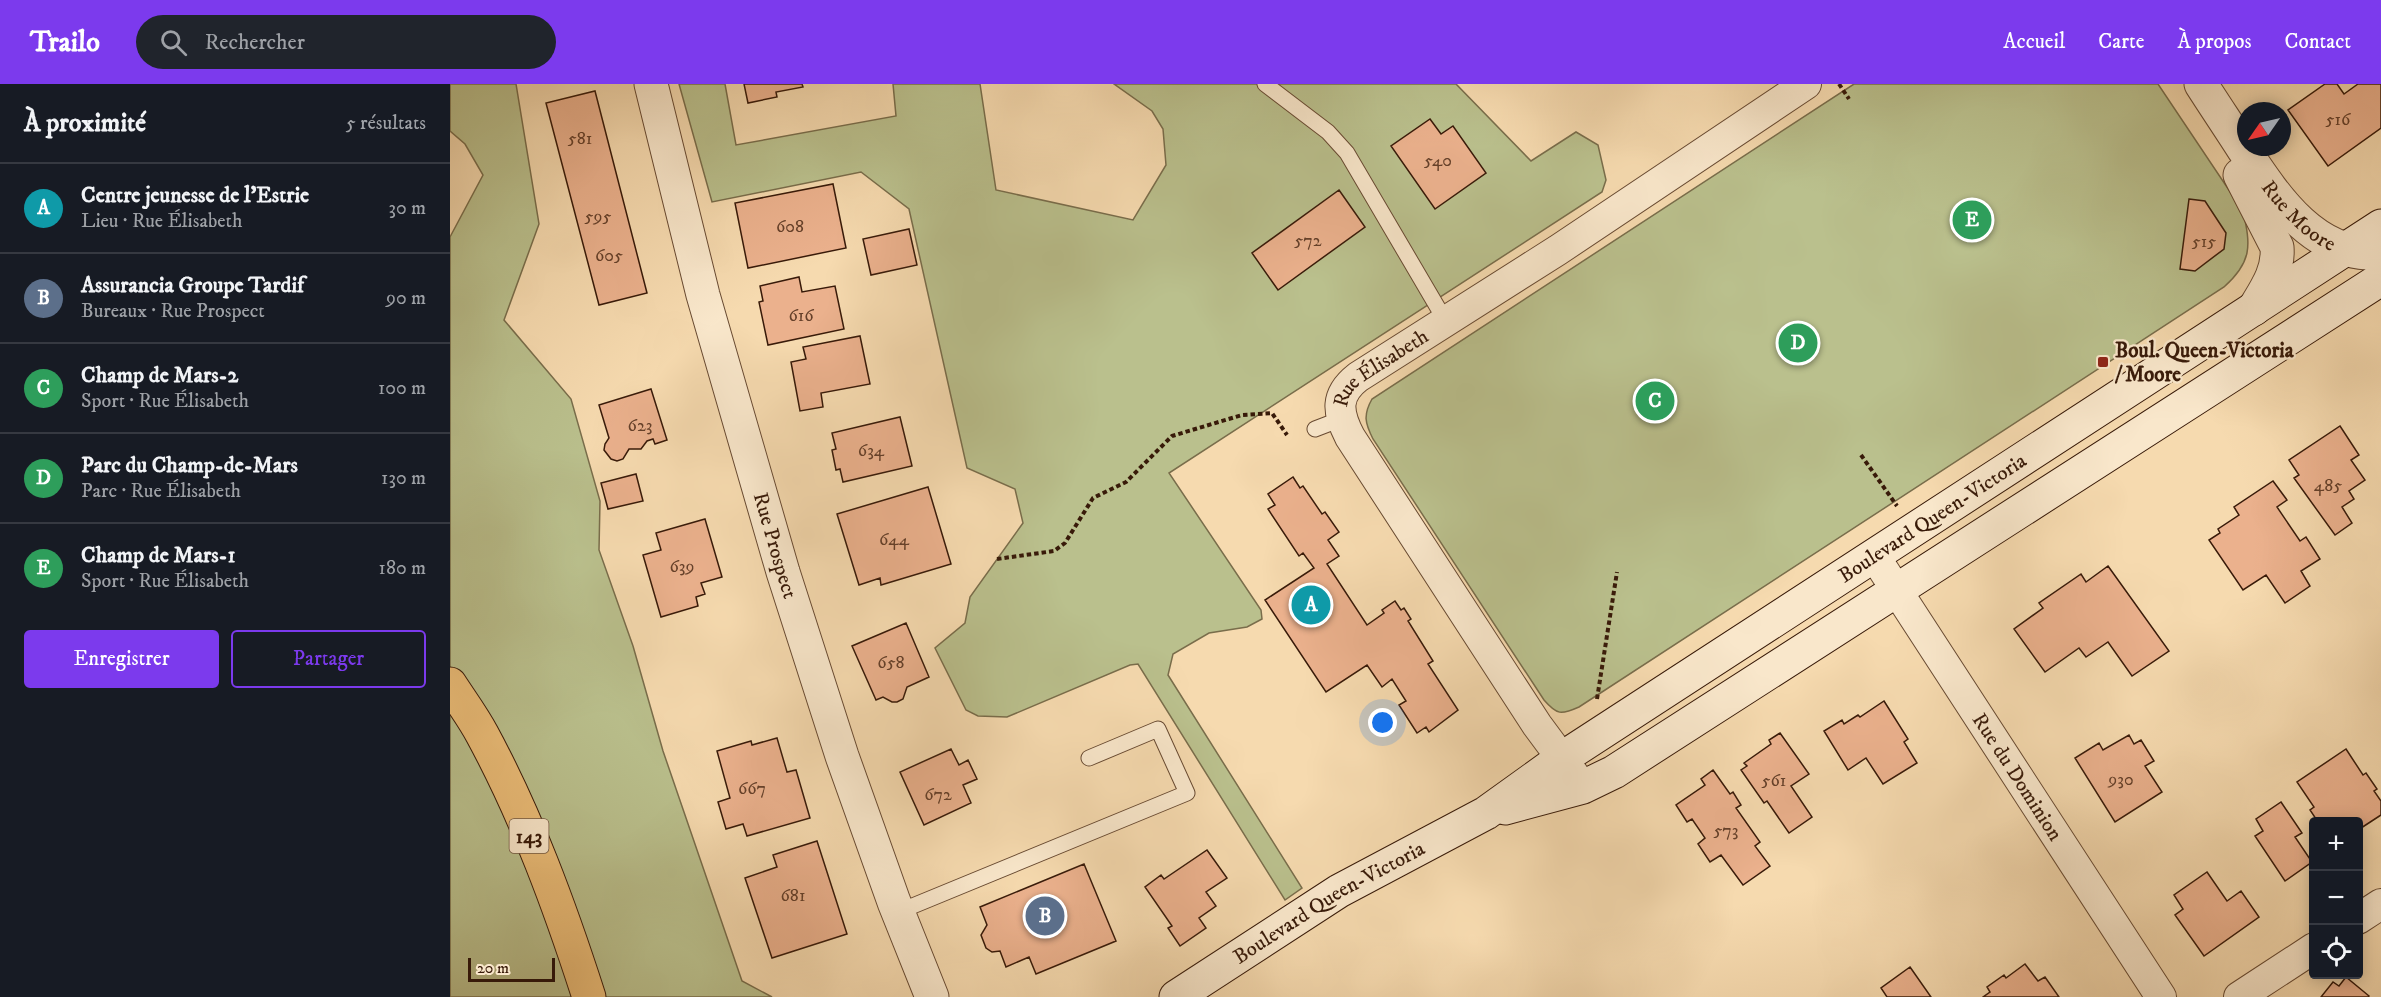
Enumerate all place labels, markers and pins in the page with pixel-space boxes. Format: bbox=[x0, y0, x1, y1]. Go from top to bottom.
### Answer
pin: E bbox=[1952, 198, 1991, 242]
pin: D bbox=[1778, 320, 1818, 366]
place label: Boul. Queen-Victoria / Moore bbox=[2114, 338, 2295, 388]
marker: Boul. Queen-Victoria / Moore bbox=[2096, 355, 2110, 369]
pin: C bbox=[1636, 378, 1674, 424]
pin: A bbox=[1292, 582, 1330, 628]
pin: B bbox=[1026, 894, 1064, 938]

